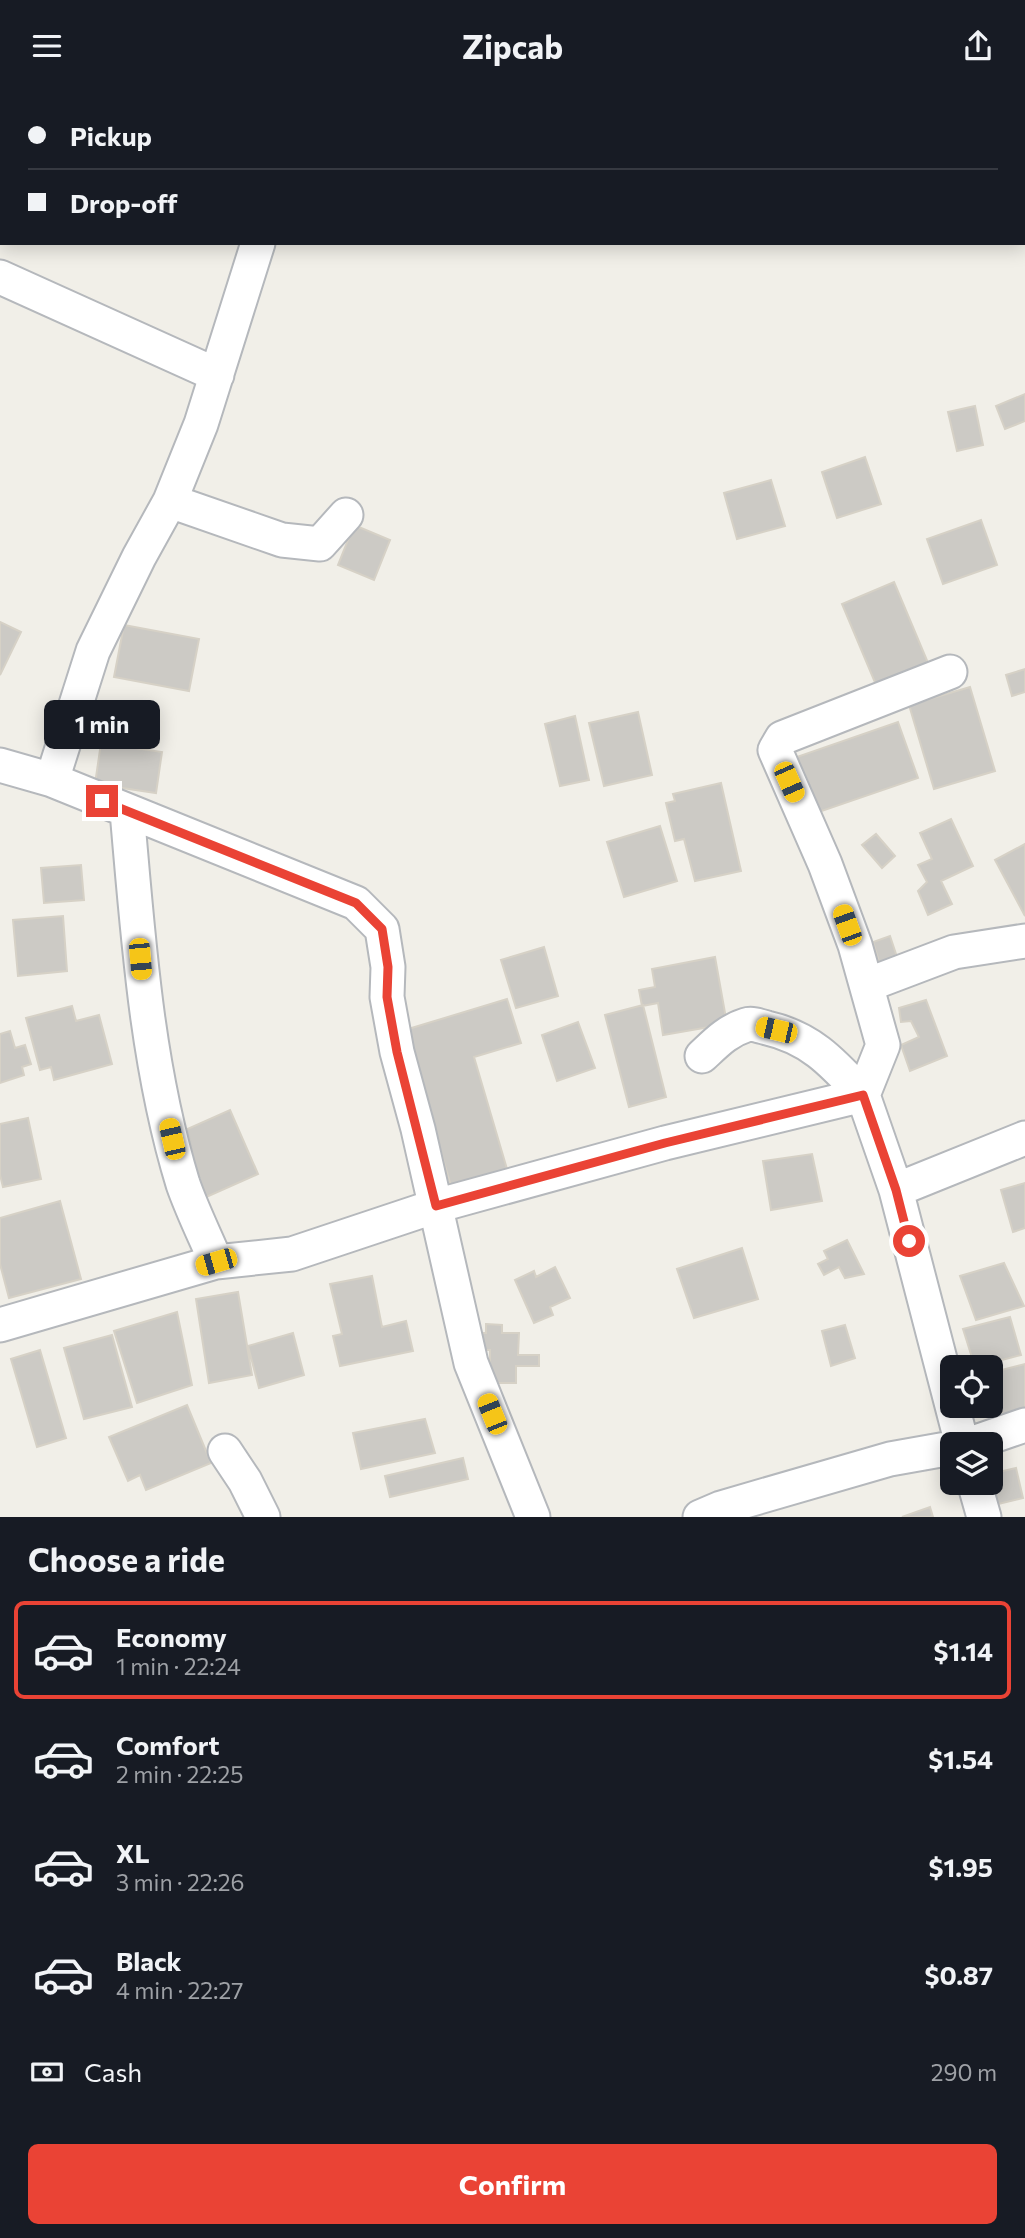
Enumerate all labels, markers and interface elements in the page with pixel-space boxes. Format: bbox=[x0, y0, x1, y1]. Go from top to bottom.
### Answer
text: Zipcab bbox=[462, 26, 563, 66]
icon: menu bbox=[28, 27, 66, 65]
icon: share bbox=[959, 27, 997, 65]
text: Pickup bbox=[70, 120, 152, 151]
text: Drop-off bbox=[70, 187, 177, 218]
callout: 1 min bbox=[44, 699, 160, 749]
text: 1 min bbox=[75, 710, 129, 738]
car bbox=[771, 759, 808, 805]
route end bbox=[86, 785, 118, 817]
car bbox=[830, 902, 865, 948]
car bbox=[128, 937, 153, 981]
car bbox=[754, 1015, 799, 1045]
car bbox=[158, 1116, 187, 1162]
route start bbox=[893, 1225, 925, 1257]
car bbox=[193, 1246, 240, 1278]
map controls bbox=[940, 1355, 1003, 1495]
button: locate bbox=[940, 1355, 1003, 1418]
car bbox=[475, 1391, 510, 1437]
button: layers bbox=[940, 1432, 1003, 1495]
text: Choose a ride bbox=[28, 1539, 225, 1579]
icon: car bbox=[32, 1619, 95, 1682]
text: Economy bbox=[116, 1621, 227, 1652]
text: $1.14 bbox=[934, 1635, 993, 1666]
text: 1 min · 22:24 bbox=[116, 1652, 241, 1680]
icon: car bbox=[32, 1727, 95, 1790]
text: Comfort bbox=[116, 1729, 219, 1760]
text: $1.54 bbox=[928, 1743, 993, 1774]
text: 2 min · 22:25 bbox=[116, 1760, 243, 1788]
icon: car bbox=[32, 1835, 95, 1898]
text: XL bbox=[116, 1837, 150, 1868]
text: $1.95 bbox=[929, 1851, 993, 1882]
text: 3 min · 22:26 bbox=[116, 1868, 245, 1896]
icon: car bbox=[32, 1943, 95, 2006]
text: Black bbox=[116, 1945, 182, 1976]
text: $0.87 bbox=[925, 1959, 993, 1990]
text: 4 min · 22:27 bbox=[116, 1976, 243, 2004]
icon: cash bbox=[28, 2053, 66, 2091]
text: Cash bbox=[84, 2056, 142, 2087]
text: 290 m bbox=[931, 2058, 997, 2086]
button: Confirm bbox=[28, 2144, 997, 2224]

